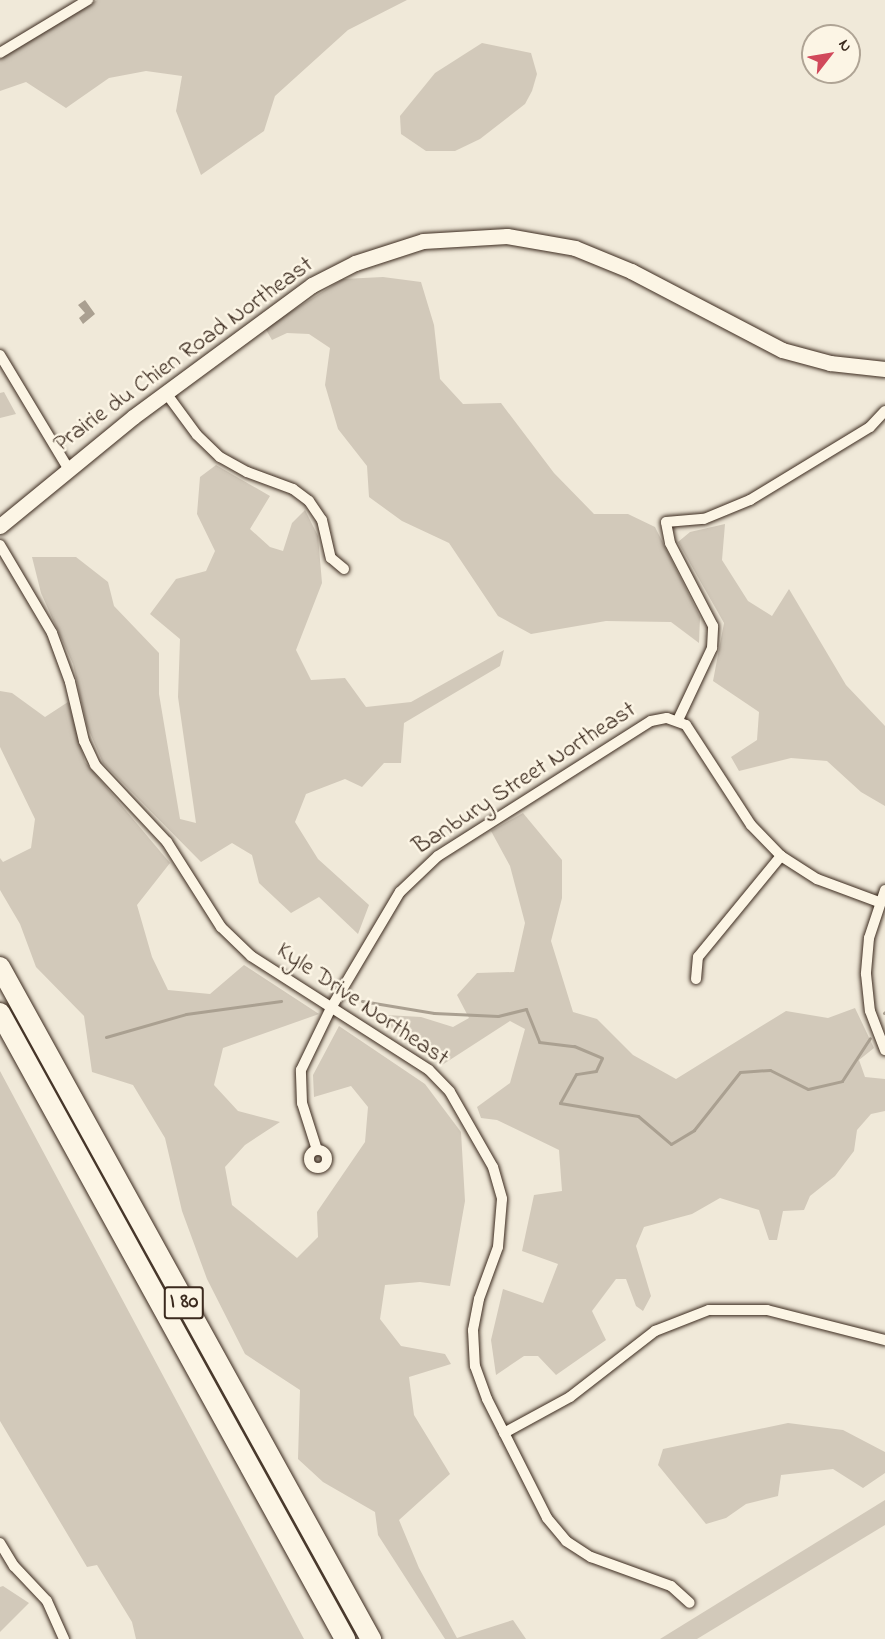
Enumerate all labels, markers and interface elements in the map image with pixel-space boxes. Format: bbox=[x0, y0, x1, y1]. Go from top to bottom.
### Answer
north arrow bbox=[801, 24, 861, 84]
text: N bbox=[832, 35, 858, 57]
street label: Prairie du Chien Road Northeast bbox=[48, 251, 320, 459]
street label: Banbury Street Northeast bbox=[408, 696, 642, 862]
street label: Kyle Drive Northeast bbox=[270, 937, 454, 1073]
road number: I 80 bbox=[163, 1284, 205, 1322]

